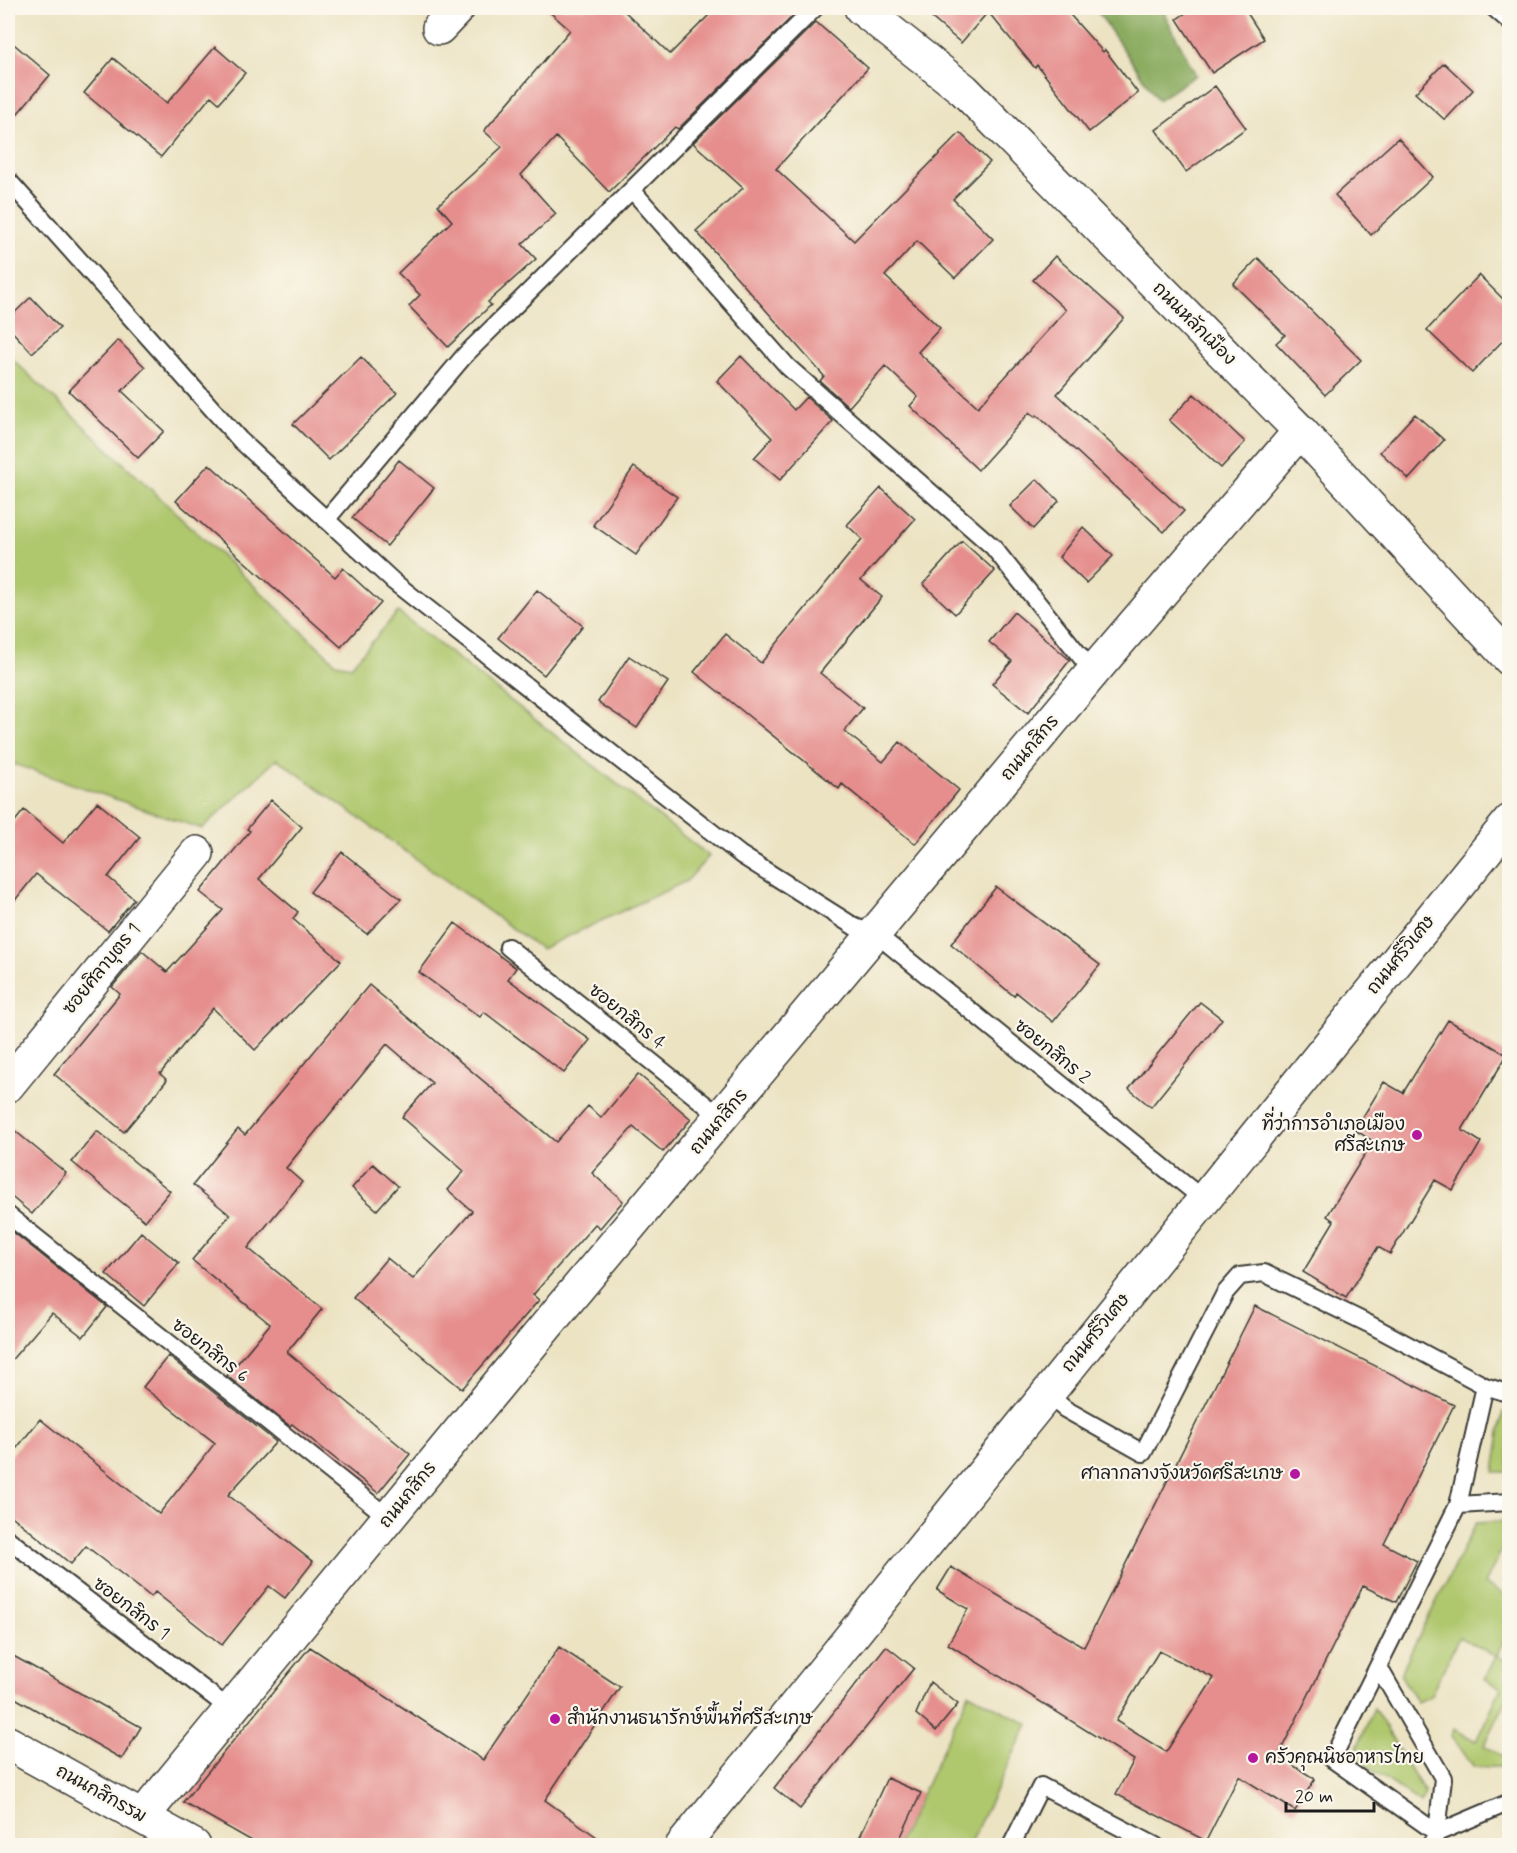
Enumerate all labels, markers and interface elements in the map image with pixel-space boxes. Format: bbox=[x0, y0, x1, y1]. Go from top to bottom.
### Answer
street label: ถนนหลักเมือง bbox=[1147, 276, 1242, 371]
street label: ถนนกสิกร bbox=[995, 710, 1065, 786]
street label: ถนนศรีวิเศษ bbox=[1361, 909, 1441, 1000]
street label: ซอยศิลาบุตร 1 bbox=[58, 918, 147, 1020]
street label: ซอยกสิกร 4 bbox=[583, 978, 671, 1056]
street label: ซอยกสิกร 2 bbox=[1009, 1014, 1095, 1090]
street label: ถนนกสิกร bbox=[684, 1084, 754, 1160]
place label: ที่ว่าการอำเภอเมือง ศรีสะเกษ bbox=[1261, 1106, 1406, 1158]
marker: ที่ว่าการอำเภอเมือง ศรีสะเกษ bbox=[1410, 1128, 1424, 1142]
street label: ถนนศรีวิเศษ bbox=[1056, 1287, 1136, 1378]
street label: ซอยกสิกร 6 bbox=[167, 1313, 253, 1389]
street label: ถนนกสิกร bbox=[374, 1457, 442, 1533]
place label: ศาลากลางจังหวัดศรีสะเกษ bbox=[1081, 1461, 1284, 1486]
marker: ศาลากลางจังหวัดศรีสะเกษ bbox=[1288, 1467, 1302, 1481]
street label: ซอยกสิกร 1 bbox=[88, 1572, 174, 1646]
place label: สำนักงานธนารักษ์พื้นที่ศรีสะเกษ bbox=[567, 1700, 813, 1731]
marker: สำนักงานธนารักษ์พื้นที่ศรีสะเกษ bbox=[548, 1712, 562, 1726]
place label: ครัวคุณนิชอาหารไทย bbox=[1265, 1744, 1424, 1771]
marker: ครัวคุณนิชอาหารไทย bbox=[1246, 1751, 1260, 1765]
street label: ถนนกสิกรรม bbox=[51, 1759, 151, 1829]
scale bar bbox=[1286, 1775, 1374, 1813]
text: 20 m bbox=[1295, 1785, 1333, 1809]

